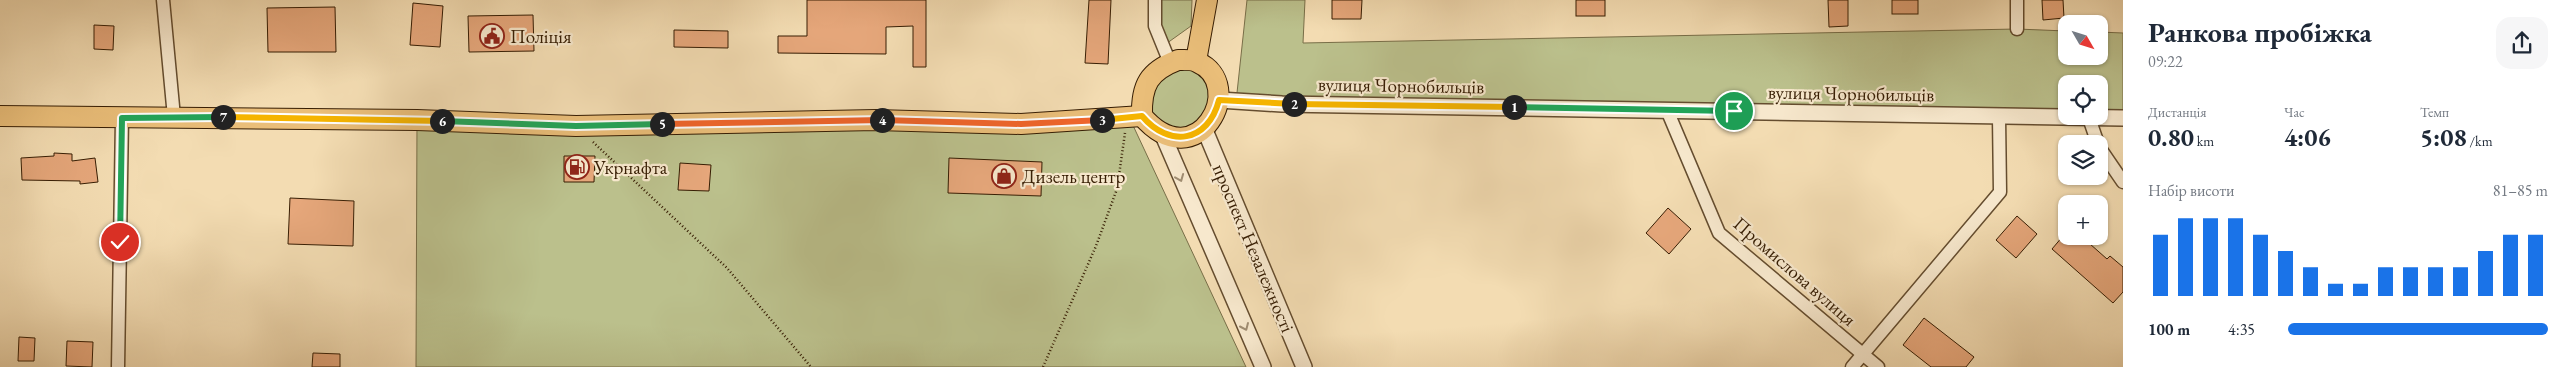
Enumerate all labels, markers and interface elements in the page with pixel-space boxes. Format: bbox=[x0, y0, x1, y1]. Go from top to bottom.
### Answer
text: Ранкова пробіжка bbox=[2148, 14, 2372, 50]
north arrow bbox=[2058, 15, 2108, 65]
map controls bbox=[2058, 15, 2108, 245]
button: share bbox=[2496, 17, 2548, 69]
public building icon: Поліція bbox=[479, 23, 505, 49]
place label: Поліція bbox=[510, 24, 572, 49]
text: 09:22 bbox=[2148, 51, 2183, 72]
street label: вулиця Чорнобильців bbox=[1318, 72, 1484, 99]
button: locate bbox=[2058, 75, 2108, 125]
street label: вулиця Чорнобильців bbox=[1768, 80, 1934, 107]
pin bbox=[1713, 90, 1755, 132]
pin: 2 bbox=[1282, 92, 1306, 116]
pin: 1 bbox=[1502, 94, 1526, 120]
text: 2 bbox=[1291, 95, 1298, 113]
icon: arrive bbox=[1720, 97, 1748, 125]
text: 1 bbox=[1511, 98, 1518, 116]
text: Дистанція bbox=[2148, 103, 2206, 121]
text: Час bbox=[2284, 103, 2305, 121]
text: Темп bbox=[2420, 103, 2449, 121]
pin: 7 bbox=[210, 104, 236, 130]
text: 7 bbox=[220, 108, 227, 126]
pin: 6 bbox=[430, 108, 454, 134]
pin: 4 bbox=[870, 108, 894, 132]
pin: 3 bbox=[1090, 108, 1114, 132]
text: 4 bbox=[879, 111, 886, 129]
text: 3 bbox=[1099, 111, 1106, 129]
text: 6 bbox=[439, 112, 446, 130]
pin: 5 bbox=[650, 112, 674, 136]
text: 5 bbox=[659, 115, 666, 133]
text: 0.80 bbox=[2148, 121, 2194, 153]
text: 4:06 bbox=[2284, 121, 2331, 153]
text: 5:08 bbox=[2420, 121, 2467, 153]
text: km bbox=[2194, 132, 2214, 150]
text: /km bbox=[2467, 132, 2493, 150]
button: layers bbox=[2058, 135, 2108, 185]
fuel station icon: Укрнафта bbox=[564, 154, 590, 180]
place label: Укрнафта bbox=[593, 155, 668, 180]
street label: проспект Незалежності bbox=[1207, 160, 1300, 337]
shop icon: Дизель центр bbox=[991, 163, 1017, 189]
place label: Дизель центр bbox=[1022, 164, 1126, 189]
one-way arrow bbox=[1174, 173, 1185, 182]
text: Набір висоти bbox=[2148, 180, 2234, 201]
text: 81–85 m bbox=[2493, 180, 2548, 201]
button: + bbox=[2058, 195, 2108, 245]
street label: Промислова вулиця bbox=[1728, 211, 1862, 332]
pin bbox=[99, 221, 141, 263]
icon: check bbox=[106, 228, 134, 256]
text: 100 m bbox=[2148, 319, 2190, 340]
text: 4:35 bbox=[2228, 319, 2255, 340]
one-way arrow bbox=[1239, 322, 1250, 331]

